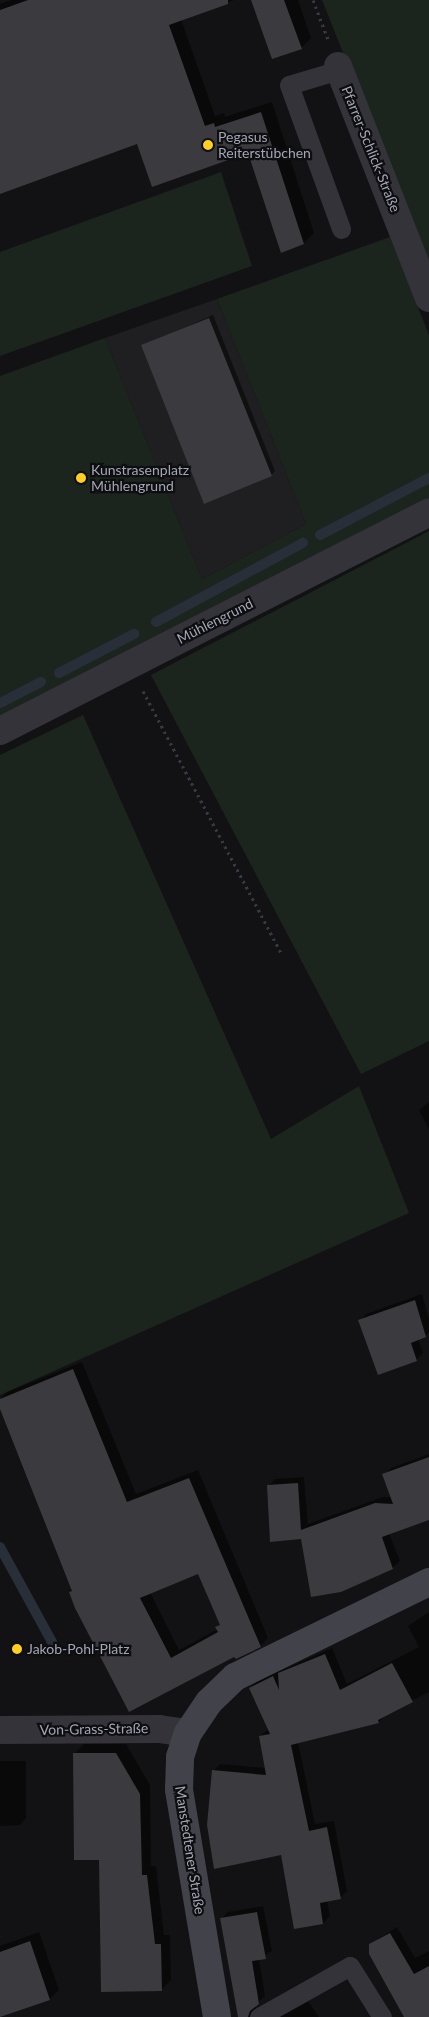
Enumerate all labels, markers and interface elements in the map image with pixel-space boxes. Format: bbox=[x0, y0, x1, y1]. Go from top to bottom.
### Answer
street label: Pfarrer-Schlick-Straße bbox=[338, 83, 404, 215]
place label: Pegasus Reiterstübchen bbox=[218, 129, 311, 162]
marker: Pegasus Reiterstübchen bbox=[202, 139, 214, 151]
place label: Kunstrasenplatz Mühlengrund bbox=[91, 462, 189, 494]
marker: Kunstrasenplatz Mühlengrund bbox=[75, 472, 87, 484]
street label: Mühlengrund bbox=[174, 595, 256, 647]
place label: Jakob-Pohl-Platz bbox=[27, 1641, 129, 1657]
marker: Jakob-Pohl-Platz bbox=[11, 1643, 23, 1655]
street label: Von-Grass-Straße bbox=[40, 1720, 148, 1738]
street label: Manstedtener Straße bbox=[172, 1785, 208, 1915]

